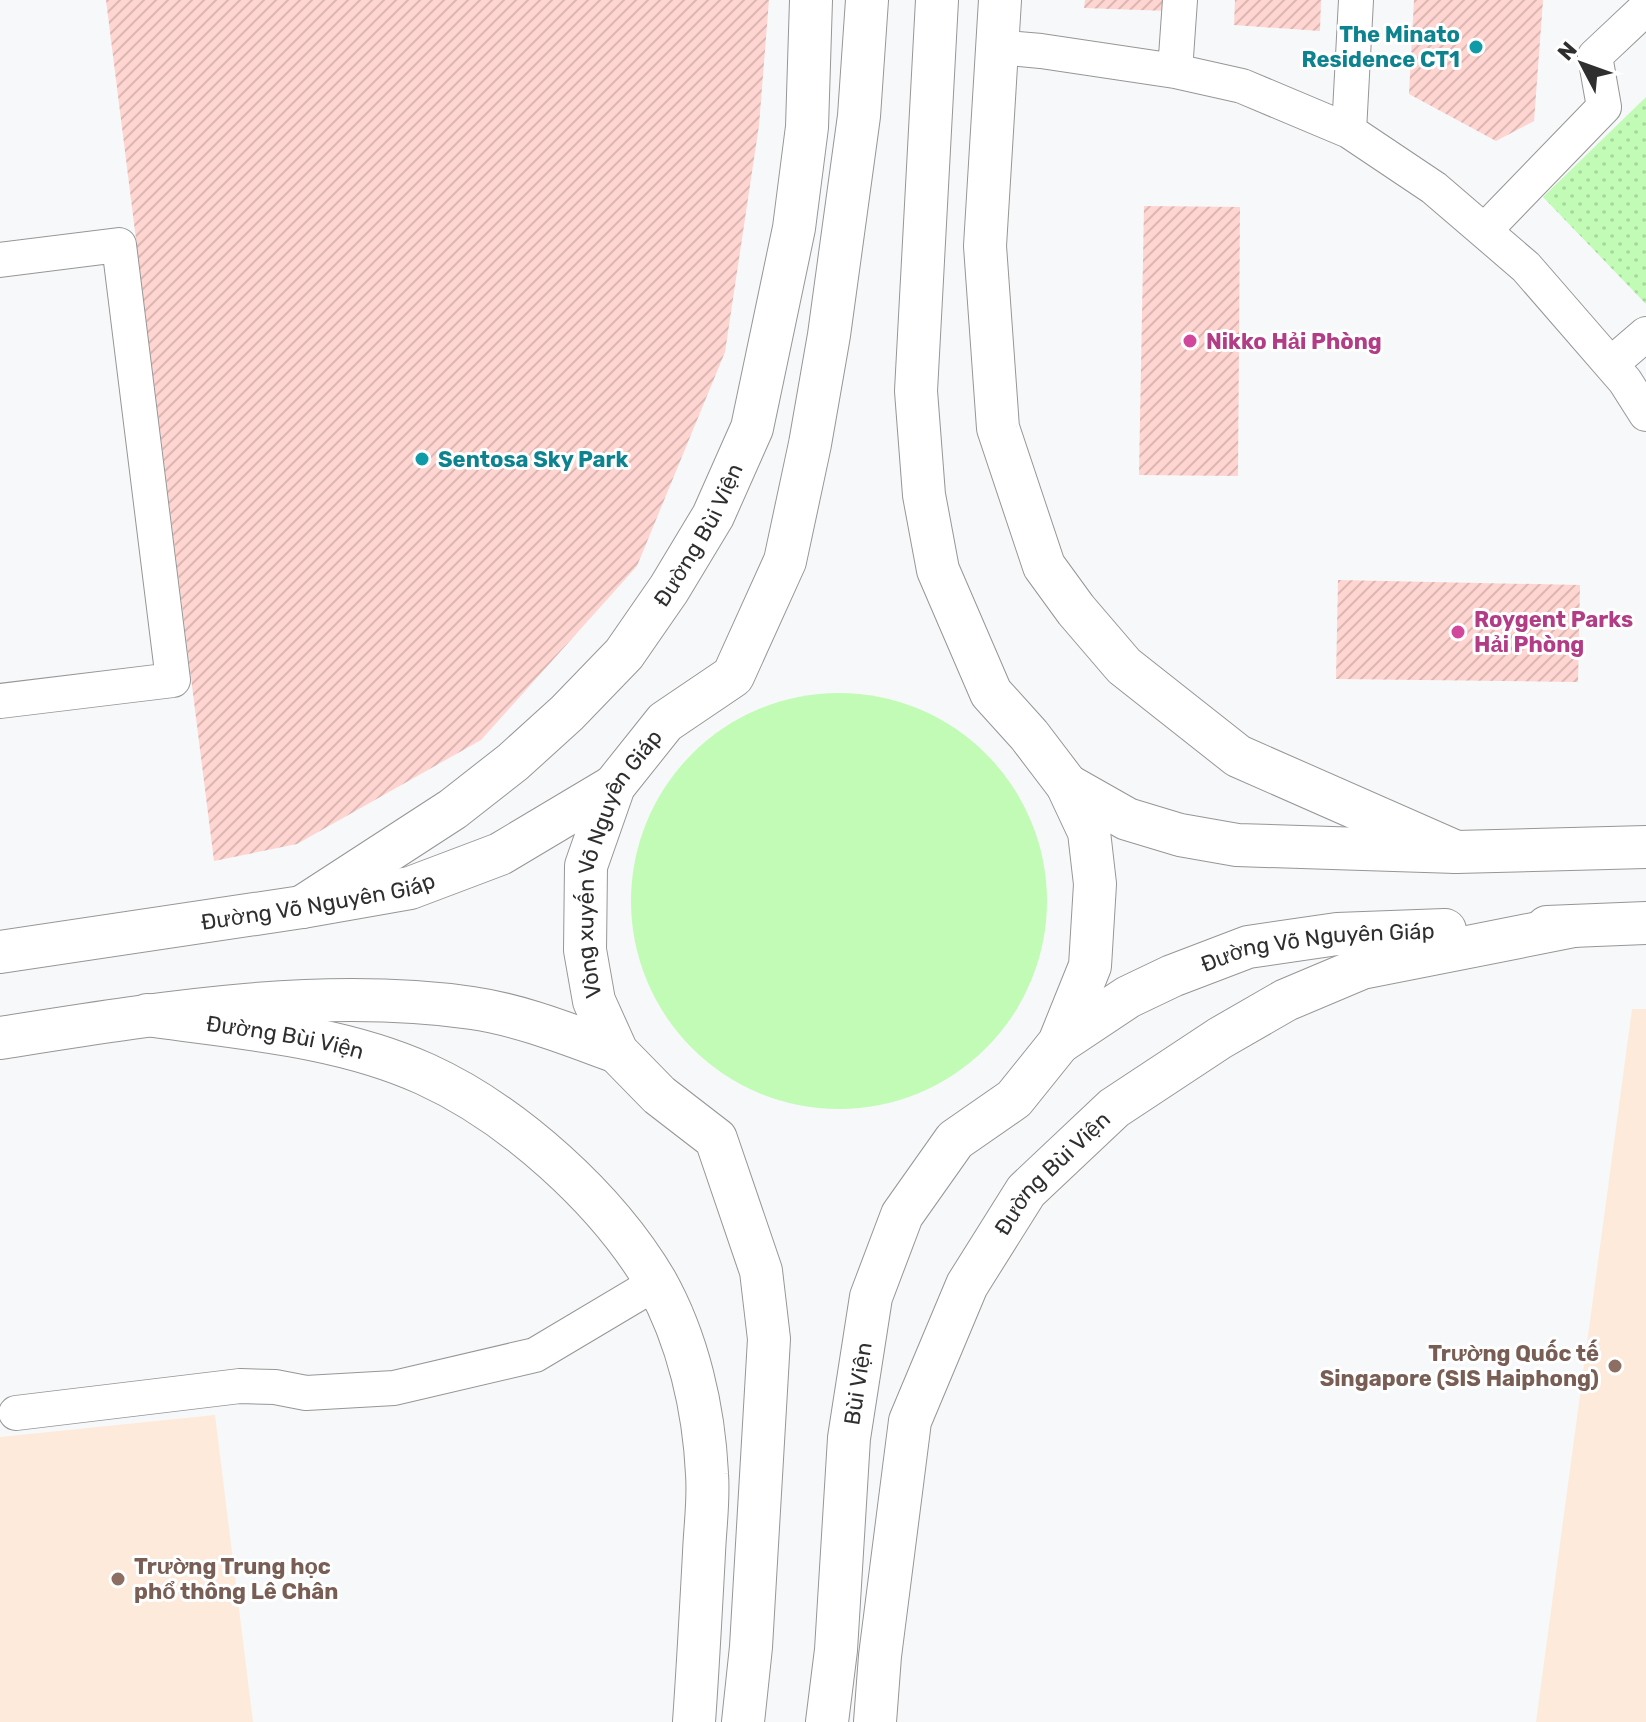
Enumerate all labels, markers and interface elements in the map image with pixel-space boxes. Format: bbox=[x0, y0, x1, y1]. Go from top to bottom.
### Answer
place label: The Minato Residence CT1 bbox=[1301, 21, 1460, 73]
north arrow bbox=[1542, 24, 1622, 104]
text: N bbox=[1552, 36, 1583, 66]
marker: The Minato Residence CT1 bbox=[1467, 38, 1485, 56]
place label: Nikko Hải Phòng bbox=[1206, 328, 1382, 355]
marker: Nikko Hải Phòng bbox=[1181, 332, 1199, 350]
place label: Sentosa Sky Park bbox=[438, 446, 629, 473]
marker: Sentosa Sky Park bbox=[413, 450, 431, 468]
street label: Đường Bùi Viện bbox=[648, 459, 749, 612]
place label: Roygent Parks Hải Phòng bbox=[1474, 606, 1633, 658]
marker: Roygent Parks Hải Phòng bbox=[1449, 623, 1467, 641]
street label: Vòng xuyến Võ Nguyên Giáp bbox=[572, 724, 668, 1001]
street label: Đường Võ Nguyên Giáp bbox=[199, 867, 439, 936]
street label: Đường Võ Nguyên Giáp bbox=[1197, 917, 1435, 978]
street label: Đường Bùi Viện bbox=[205, 1010, 367, 1065]
street label: Đường Bùi Viện bbox=[989, 1106, 1116, 1240]
place label: Trường Quốc tế Singapore (SIS Haiphong) bbox=[1320, 1339, 1599, 1392]
street label: Bùi Viện bbox=[838, 1340, 878, 1427]
marker: Trường Quốc tế Singapore (SIS Haiphong) bbox=[1606, 1357, 1624, 1375]
place label: Trường Trung học phổ thông Lê Chân bbox=[134, 1553, 338, 1605]
marker: Trường Trung học phổ thông Lê Chân bbox=[109, 1570, 127, 1588]

